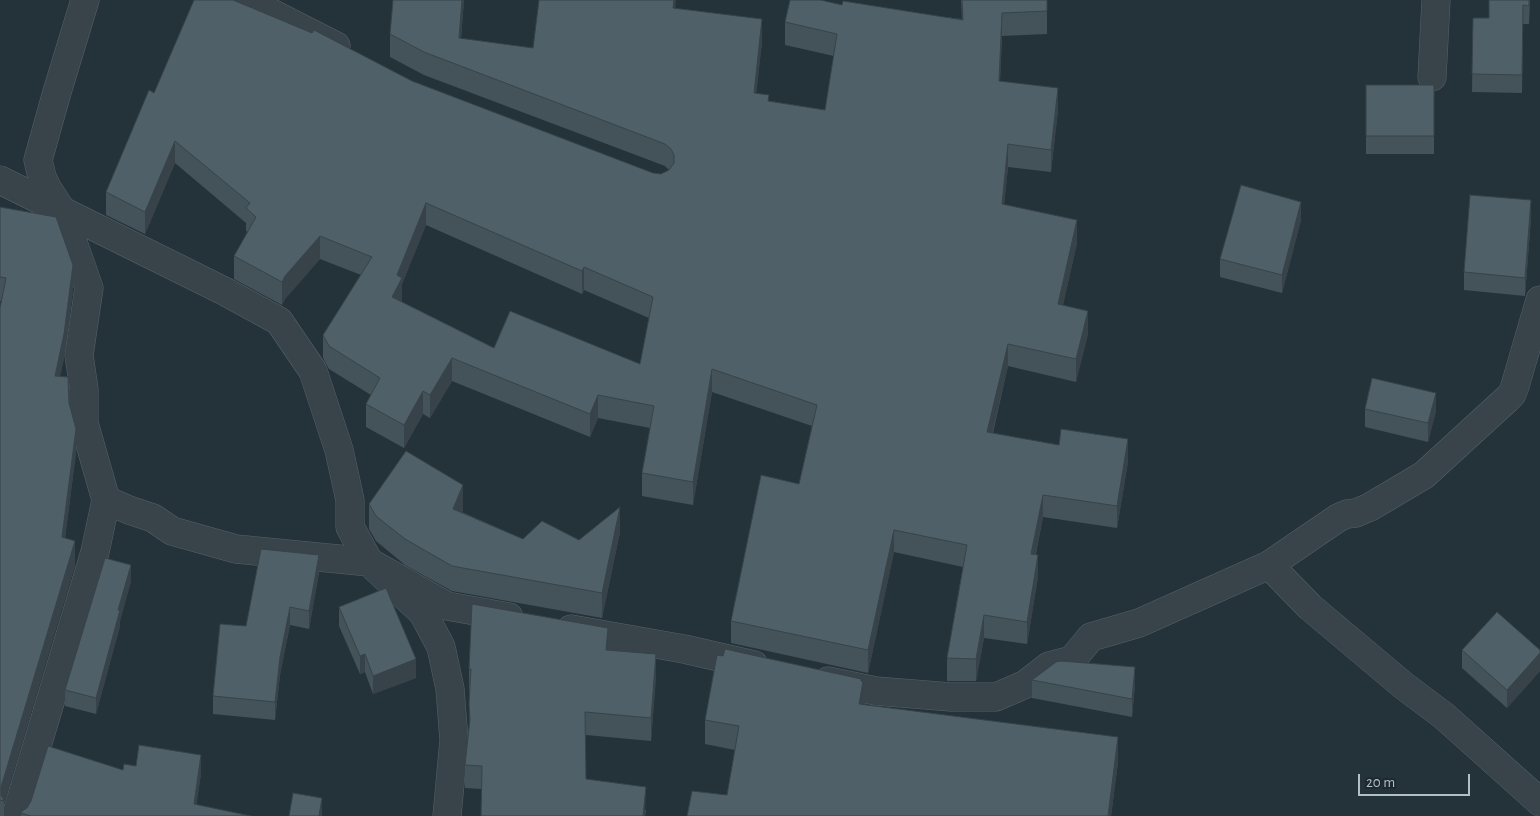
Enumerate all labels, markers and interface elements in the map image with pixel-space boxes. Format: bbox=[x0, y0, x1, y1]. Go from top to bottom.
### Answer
scale bar bbox=[1360, 764, 1472, 796]
text: 20 m bbox=[1366, 775, 1395, 790]

